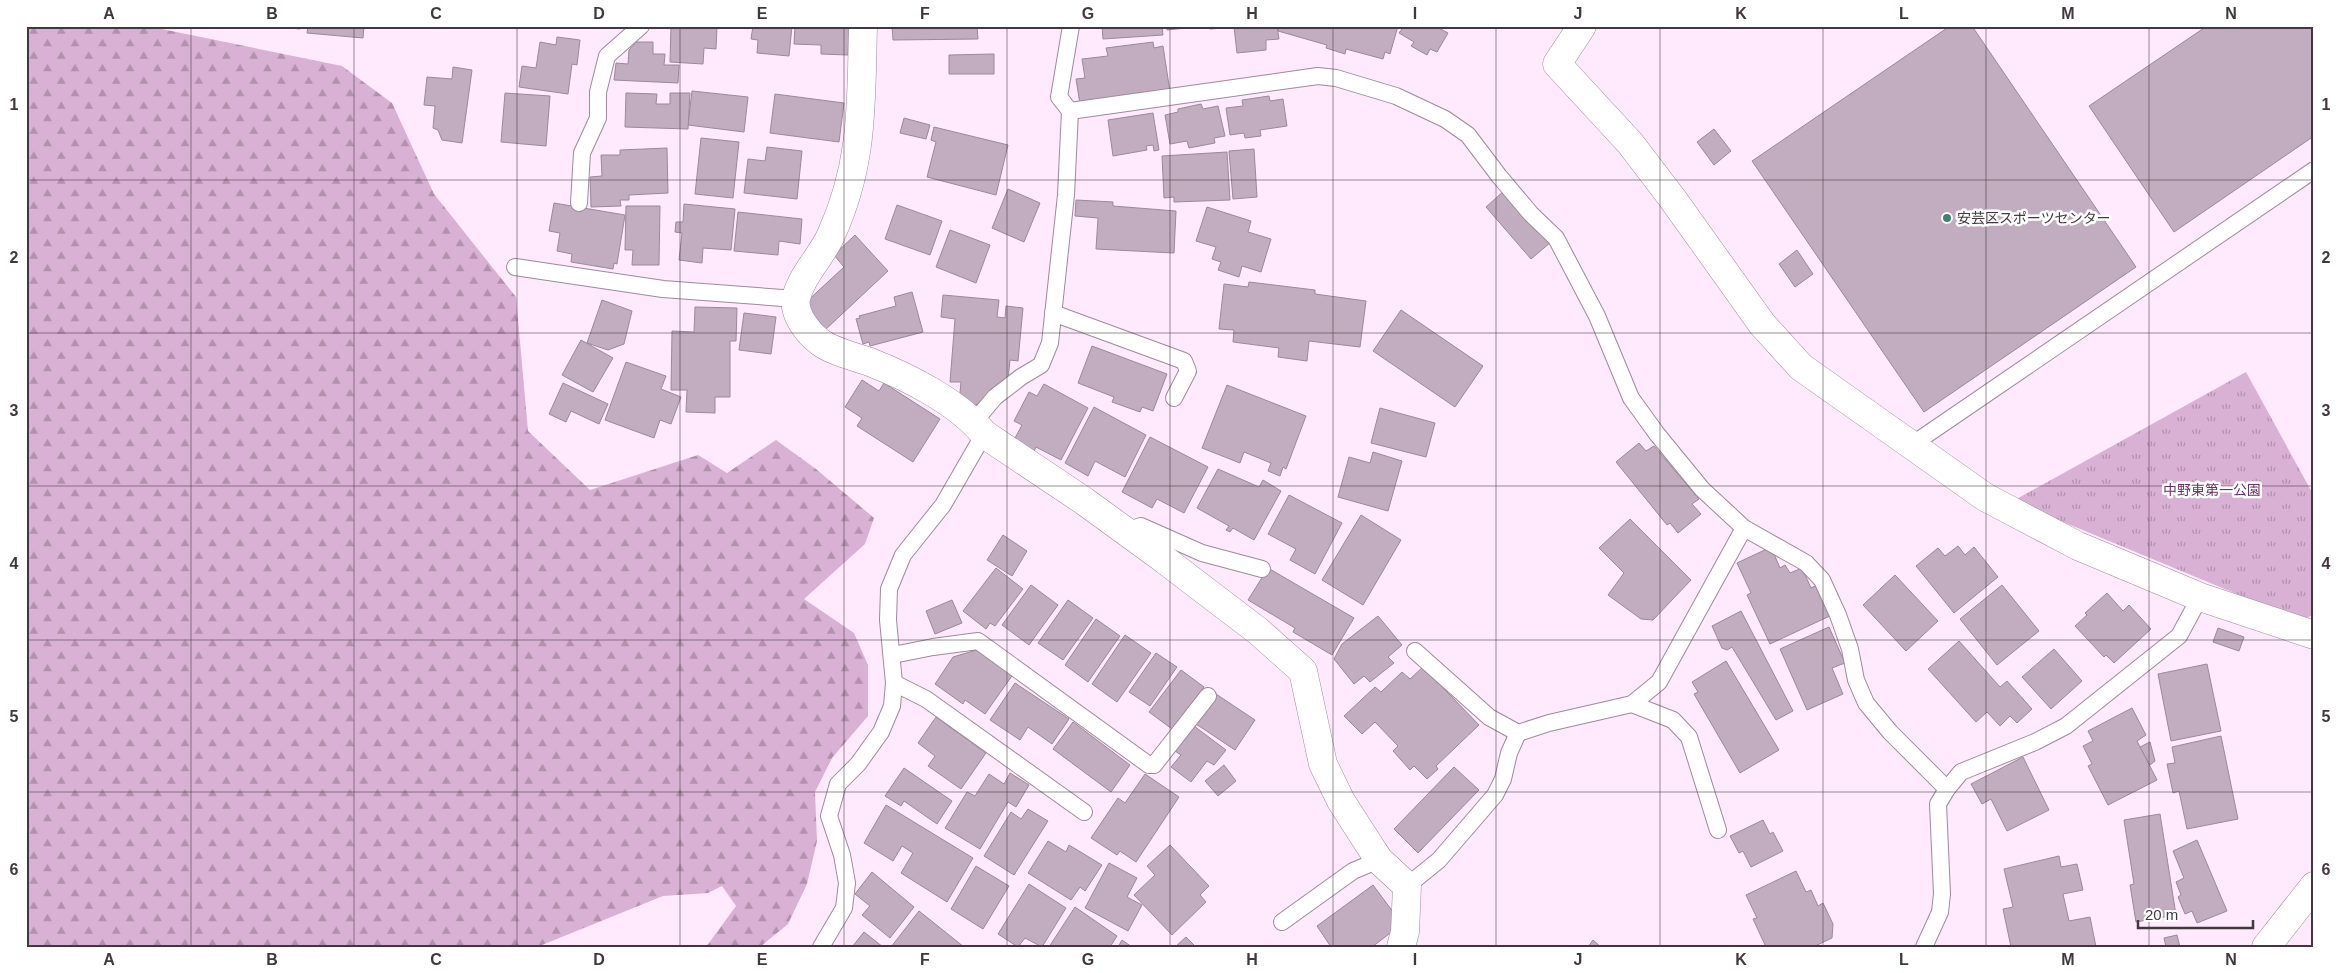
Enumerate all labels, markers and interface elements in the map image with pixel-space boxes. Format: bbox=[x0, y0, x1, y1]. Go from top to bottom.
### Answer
text: A bbox=[103, 5, 115, 22]
text: B bbox=[266, 5, 278, 22]
text: C bbox=[430, 5, 442, 22]
text: D bbox=[593, 5, 605, 22]
text: E bbox=[757, 5, 768, 22]
text: F bbox=[920, 5, 930, 22]
text: G bbox=[1082, 5, 1094, 22]
text: H bbox=[1246, 5, 1258, 22]
text: I bbox=[1413, 5, 1417, 22]
text: J bbox=[1574, 5, 1582, 22]
text: K bbox=[1735, 5, 1747, 22]
text: L bbox=[1899, 5, 1909, 22]
text: M bbox=[2061, 5, 2075, 22]
text: N bbox=[2225, 5, 2237, 22]
text: 1 bbox=[10, 96, 19, 113]
text: 1 bbox=[2322, 96, 2331, 113]
place label: 安芸区スポーツセンター bbox=[1957, 210, 2111, 226]
marker: 安芸区スポーツセンター bbox=[1941, 212, 1953, 224]
text: 2 bbox=[10, 249, 19, 266]
text: 2 bbox=[2322, 249, 2331, 266]
text: 3 bbox=[10, 402, 19, 419]
text: 3 bbox=[2322, 402, 2331, 419]
park label: 中野東第一公園 bbox=[2163, 482, 2261, 498]
text: 4 bbox=[10, 555, 19, 572]
text: 4 bbox=[2322, 555, 2331, 572]
text: 5 bbox=[10, 708, 19, 725]
text: 5 bbox=[2322, 708, 2331, 725]
text: 6 bbox=[10, 861, 19, 878]
text: 6 bbox=[2322, 861, 2331, 878]
scale bar bbox=[2138, 898, 2252, 930]
text: 20 m bbox=[2145, 906, 2178, 923]
text: A bbox=[103, 951, 115, 968]
text: B bbox=[266, 951, 278, 968]
text: C bbox=[430, 951, 442, 968]
text: D bbox=[593, 951, 605, 968]
text: E bbox=[757, 951, 768, 968]
text: F bbox=[920, 951, 930, 968]
text: G bbox=[1082, 951, 1094, 968]
text: H bbox=[1246, 951, 1258, 968]
text: I bbox=[1413, 951, 1417, 968]
text: J bbox=[1574, 951, 1582, 968]
text: K bbox=[1735, 951, 1747, 968]
text: L bbox=[1899, 951, 1909, 968]
text: M bbox=[2061, 951, 2075, 968]
text: N bbox=[2225, 951, 2237, 968]

